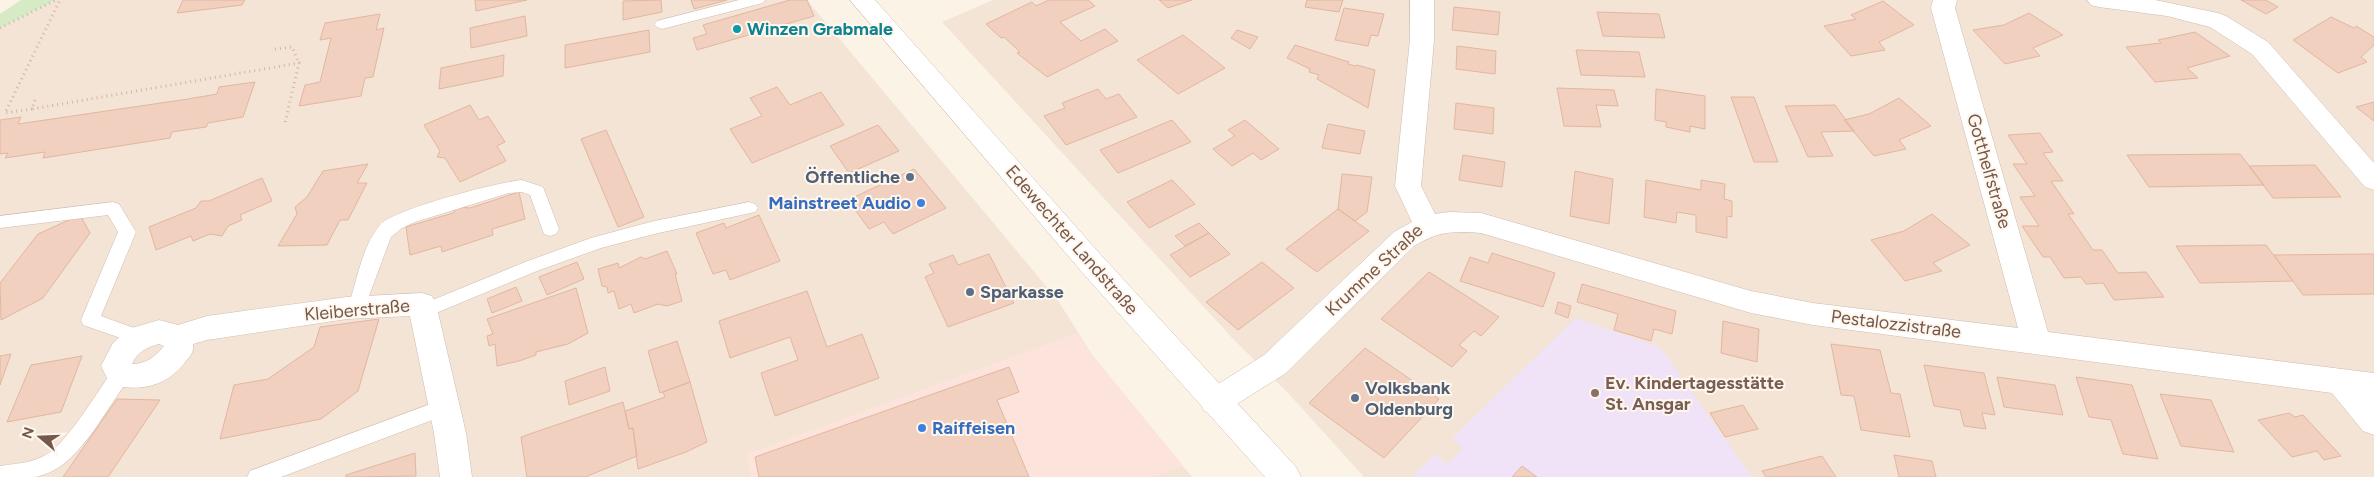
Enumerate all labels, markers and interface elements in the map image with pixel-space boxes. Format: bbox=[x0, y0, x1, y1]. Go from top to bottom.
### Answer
place label: Winzen Grabmale bbox=[747, 18, 893, 40]
marker: Winzen Grabmale bbox=[731, 23, 743, 35]
street label: Gotthelfstraße bbox=[1962, 111, 2016, 231]
street label: Edewechter Landstraße bbox=[1001, 161, 1143, 319]
place label: Öffentliche bbox=[805, 166, 900, 188]
marker: Öffentliche bbox=[904, 171, 916, 183]
place label: Mainstreet Audio bbox=[768, 192, 911, 214]
marker: Mainstreet Audio bbox=[915, 197, 927, 209]
street label: Krumme Straße bbox=[1321, 219, 1427, 321]
place label: Sparkasse bbox=[980, 281, 1064, 303]
marker: Sparkasse bbox=[964, 286, 976, 298]
street label: Kleiberstraße bbox=[303, 294, 411, 326]
street label: Pestalozzistraße bbox=[1830, 305, 1963, 343]
place label: Ev. Kindertagesstätte St. Ansgar bbox=[1605, 372, 1784, 415]
place label: Volksbank Oldenburg bbox=[1365, 377, 1453, 420]
marker: Ev. Kindertagesstätte St. Ansgar bbox=[1589, 387, 1601, 399]
marker: Volksbank Oldenburg bbox=[1349, 392, 1361, 404]
north arrow bbox=[15, 412, 65, 462]
place label: Raiffeisen bbox=[932, 417, 1015, 439]
marker: Raiffeisen bbox=[916, 422, 928, 434]
text: N bbox=[18, 425, 38, 441]

